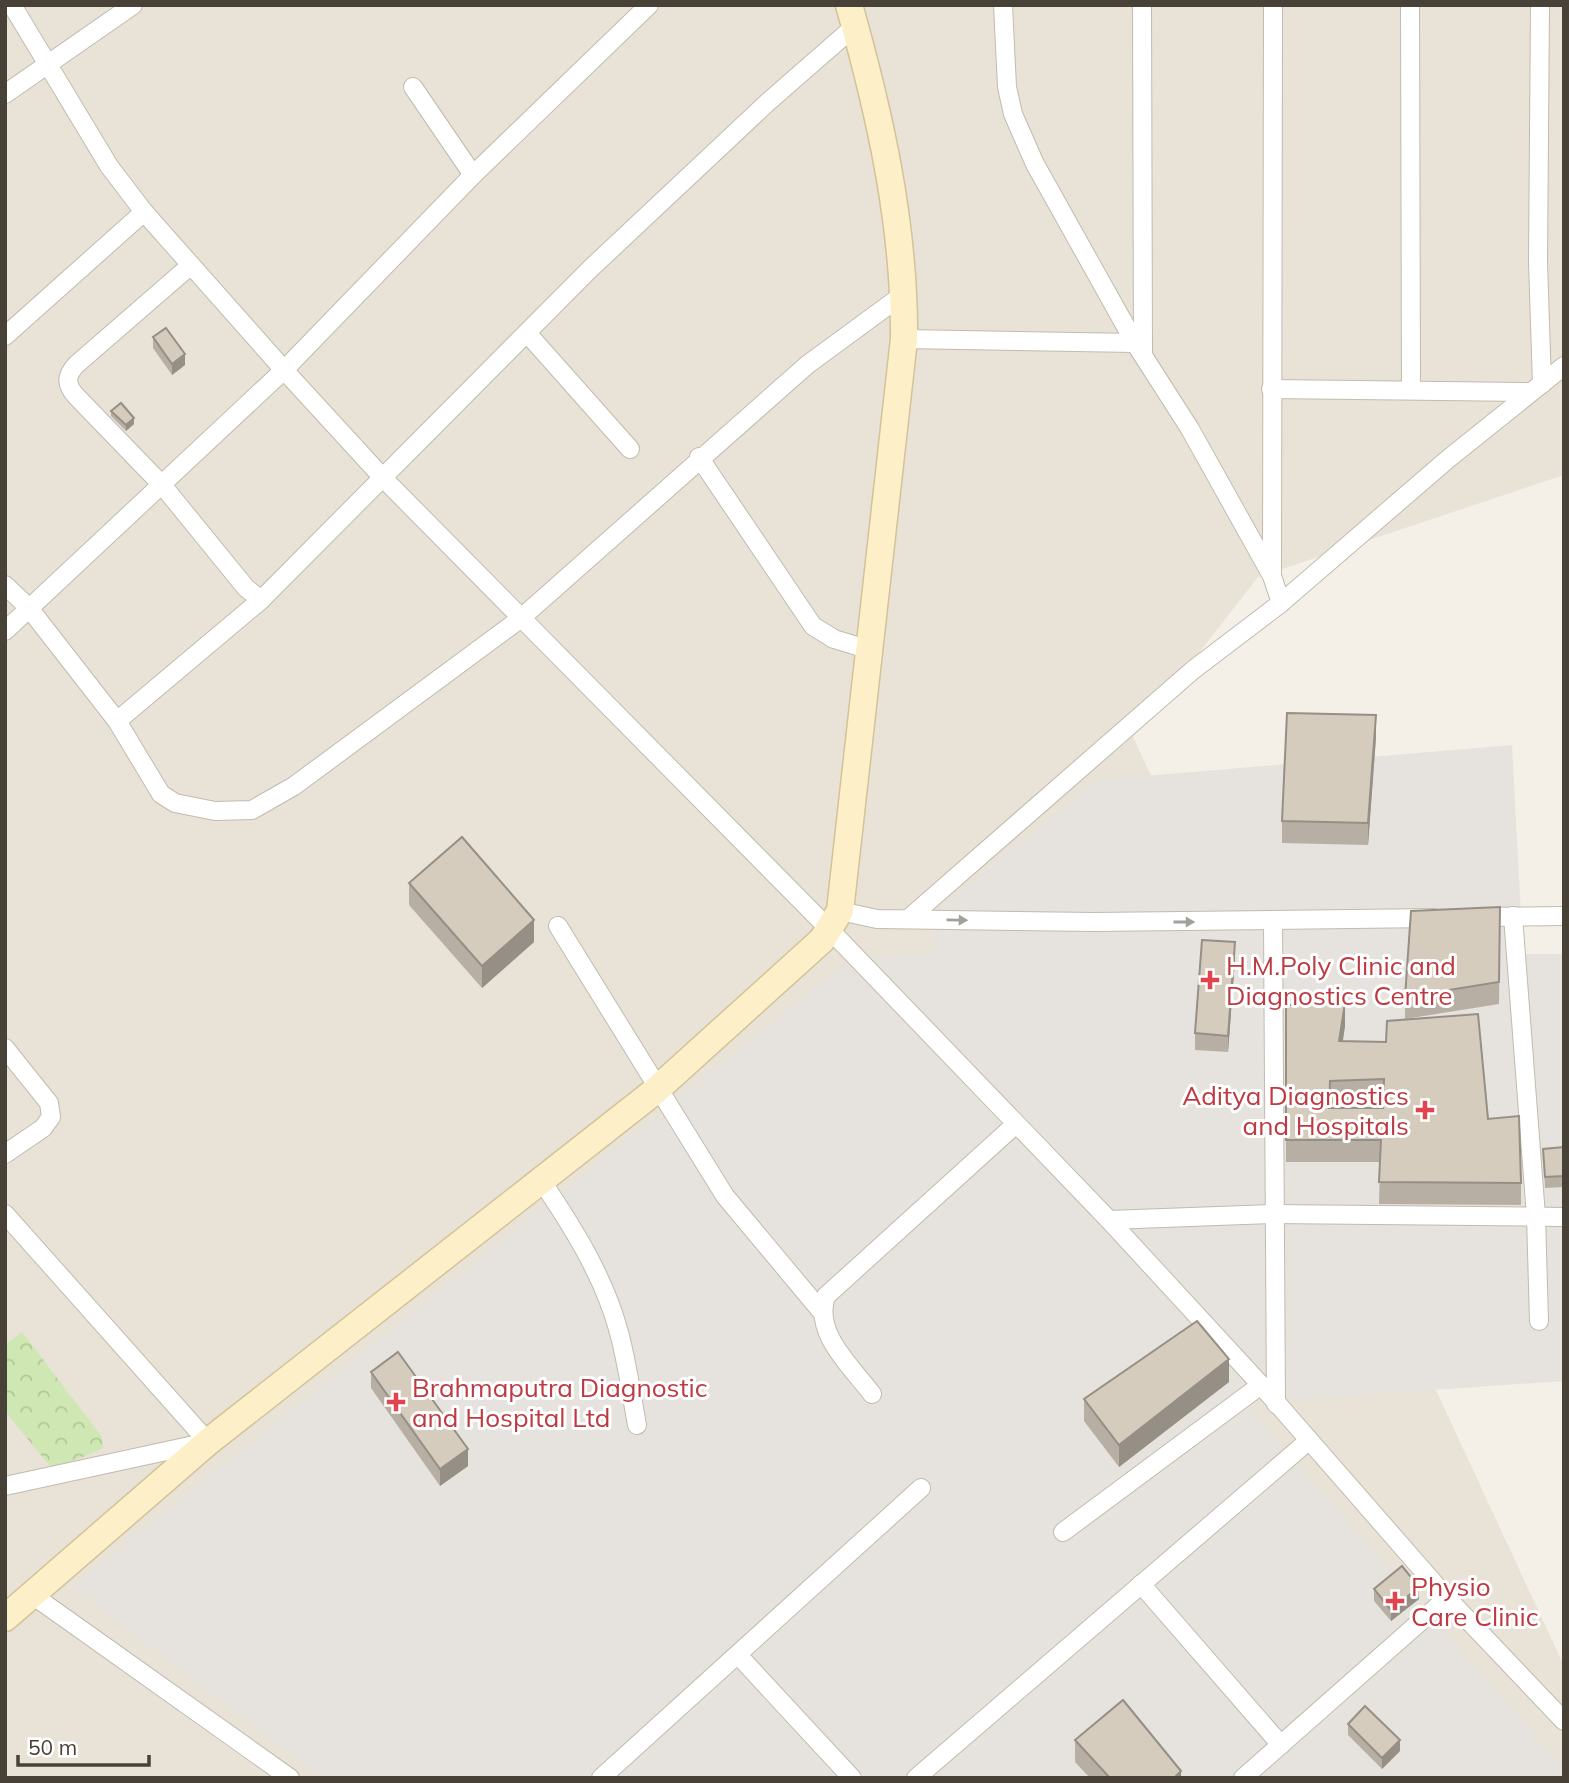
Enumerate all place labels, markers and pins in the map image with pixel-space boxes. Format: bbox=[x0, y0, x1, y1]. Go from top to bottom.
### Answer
place label: H.M.Poly Clinic and Diagnostics Centre bbox=[1226, 949, 1456, 1012]
marker: H.M.Poly Clinic and Diagnostics Centre bbox=[1200, 970, 1220, 990]
place label: Aditya Diagnostics and Hospitals bbox=[1182, 1079, 1409, 1142]
marker: Aditya Diagnostics and Hospitals bbox=[1415, 1100, 1435, 1120]
place label: Brahmaputra Diagnostic and Hospital Ltd bbox=[412, 1371, 708, 1434]
marker: Brahmaputra Diagnostic and Hospital Ltd bbox=[386, 1392, 406, 1412]
place label: Physio Care Clinic bbox=[1411, 1570, 1539, 1633]
marker: Physio Care Clinic bbox=[1385, 1591, 1405, 1611]

